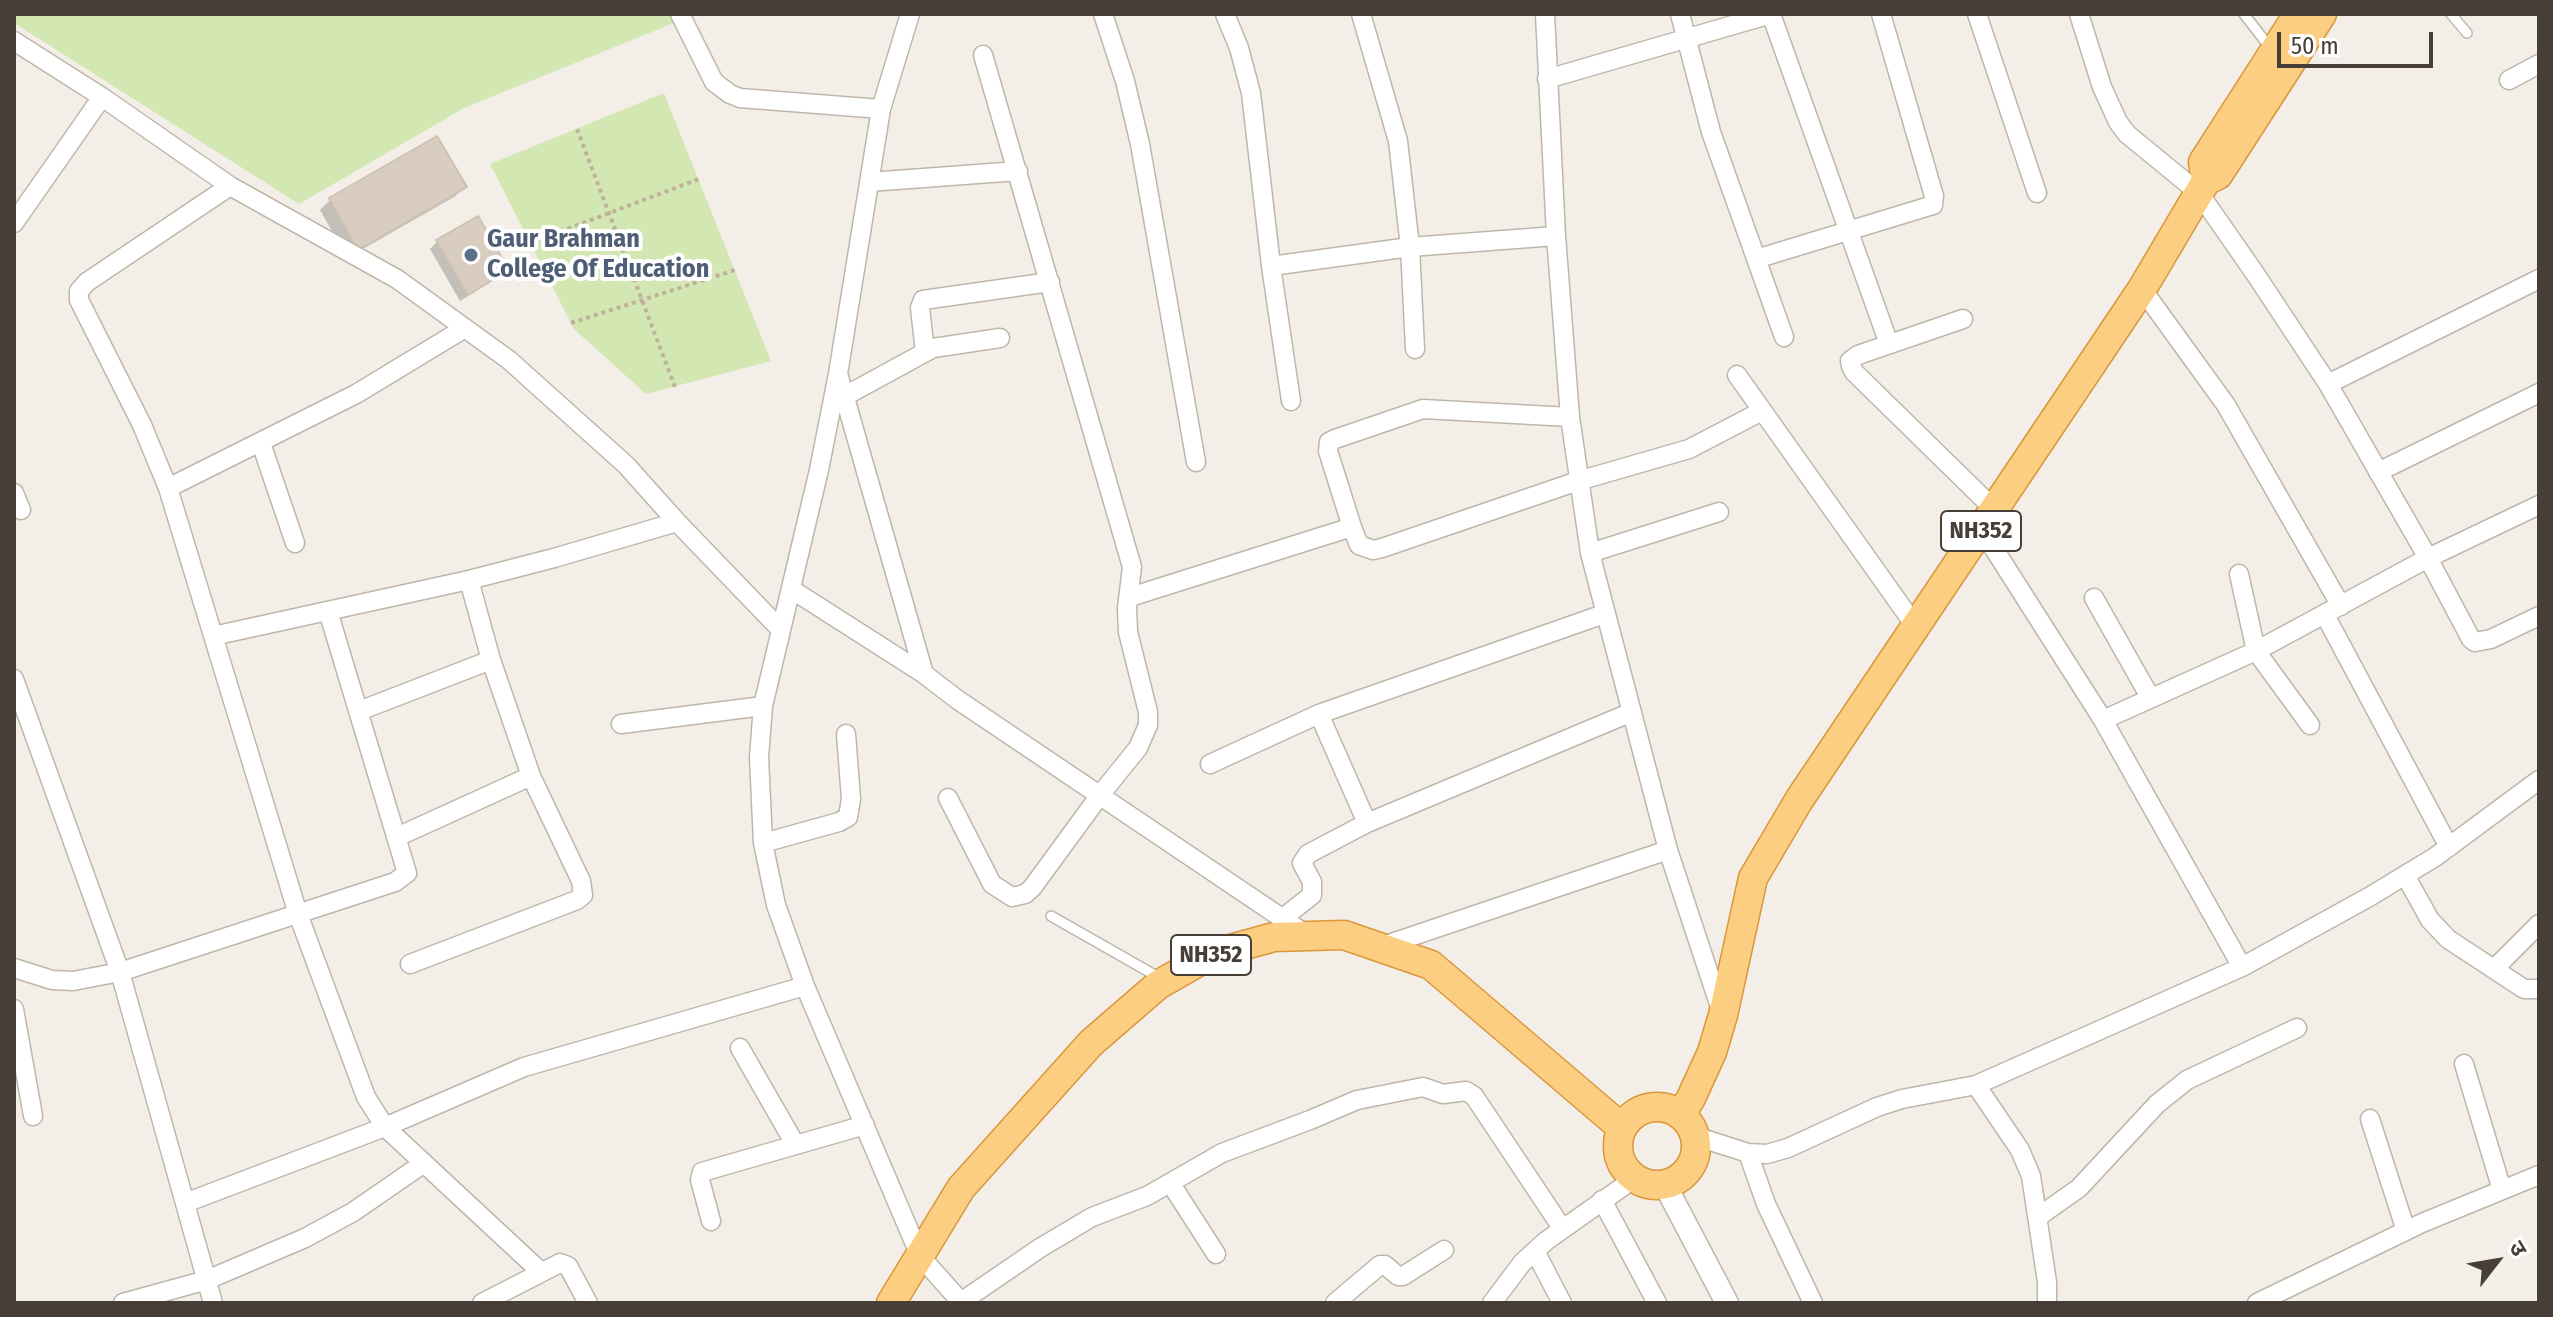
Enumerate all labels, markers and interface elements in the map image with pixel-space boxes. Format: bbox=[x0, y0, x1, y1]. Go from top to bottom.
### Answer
scale bar bbox=[2281, 16, 2437, 66]
text: 50 m bbox=[2291, 32, 2339, 60]
place label: Gaur Brahman College Of Education bbox=[487, 224, 709, 286]
marker: Gaur Brahman College Of Education bbox=[462, 246, 480, 264]
road number: NH352 bbox=[1941, 511, 2021, 551]
road number: NH352 bbox=[1171, 935, 1251, 975]
north arrow bbox=[2457, 1221, 2537, 1301]
text: उ bbox=[2503, 1236, 2533, 1261]

